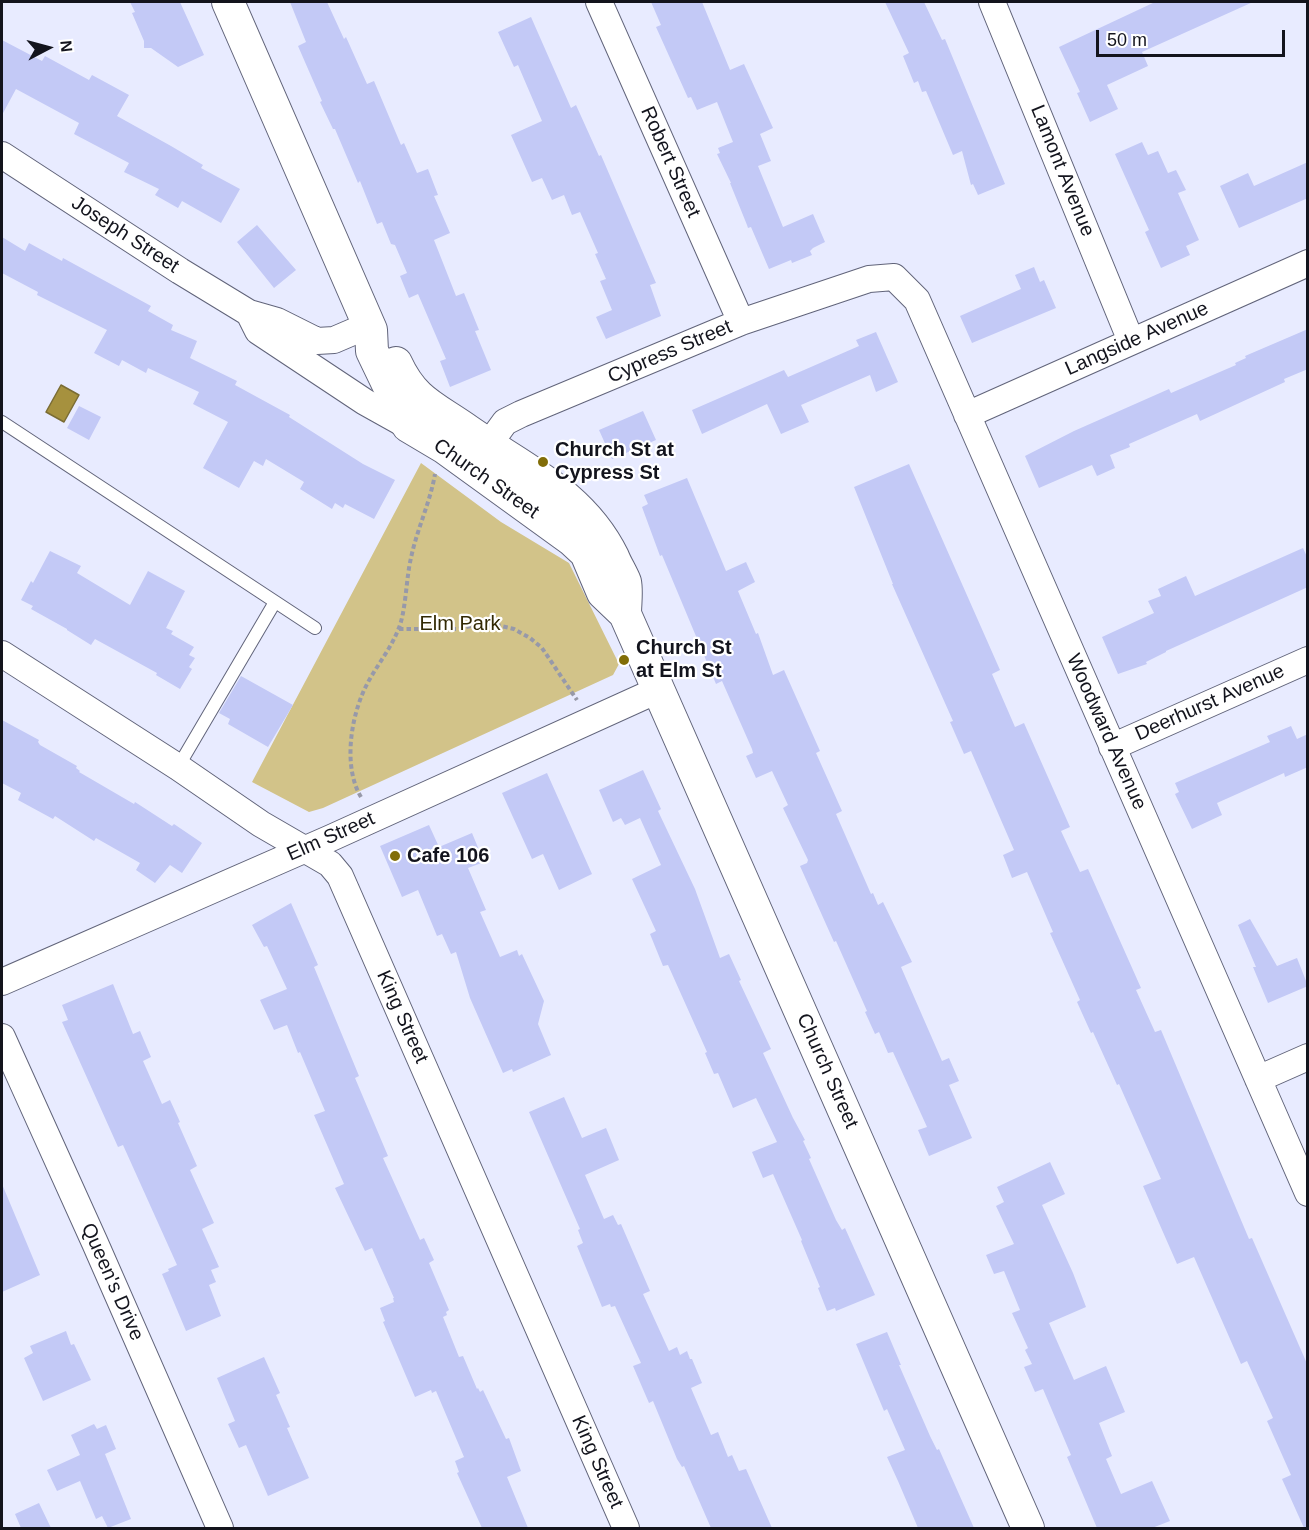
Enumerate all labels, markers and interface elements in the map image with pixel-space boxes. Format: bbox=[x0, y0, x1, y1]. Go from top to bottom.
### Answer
north arrow bbox=[18, 18, 78, 78]
scale bar bbox=[1099, 18, 1288, 56]
text: 50 m bbox=[1107, 30, 1147, 50]
text: N bbox=[57, 39, 75, 53]
street label: Lamont Avenue bbox=[1025, 102, 1099, 240]
street label: Robert Street bbox=[635, 103, 705, 221]
street label: Joseph Street bbox=[67, 191, 183, 279]
street label: Langside Avenue bbox=[1062, 297, 1212, 381]
street label: Cypress Street bbox=[604, 315, 736, 389]
street label: Church Street bbox=[429, 434, 543, 524]
place label: Church St at Cypress St bbox=[555, 438, 674, 485]
marker: Church St at Cypress St bbox=[536, 455, 550, 469]
park label: Elm Park bbox=[419, 612, 501, 636]
place label: Church St at Elm St bbox=[636, 636, 732, 683]
street label: Woodward Avenue bbox=[1061, 650, 1151, 814]
marker: Church St at Elm St bbox=[617, 653, 631, 667]
street label: Deerhurst Avenue bbox=[1132, 659, 1288, 747]
street label: Elm Street bbox=[283, 807, 379, 867]
place label: Cafe 106 bbox=[407, 844, 489, 868]
marker: Cafe 106 bbox=[388, 849, 402, 863]
street label: King Street bbox=[371, 967, 433, 1067]
street label: Church Street bbox=[791, 1010, 863, 1132]
street label: Queen's Drive bbox=[75, 1220, 149, 1344]
street label: King Street bbox=[566, 1412, 628, 1512]

